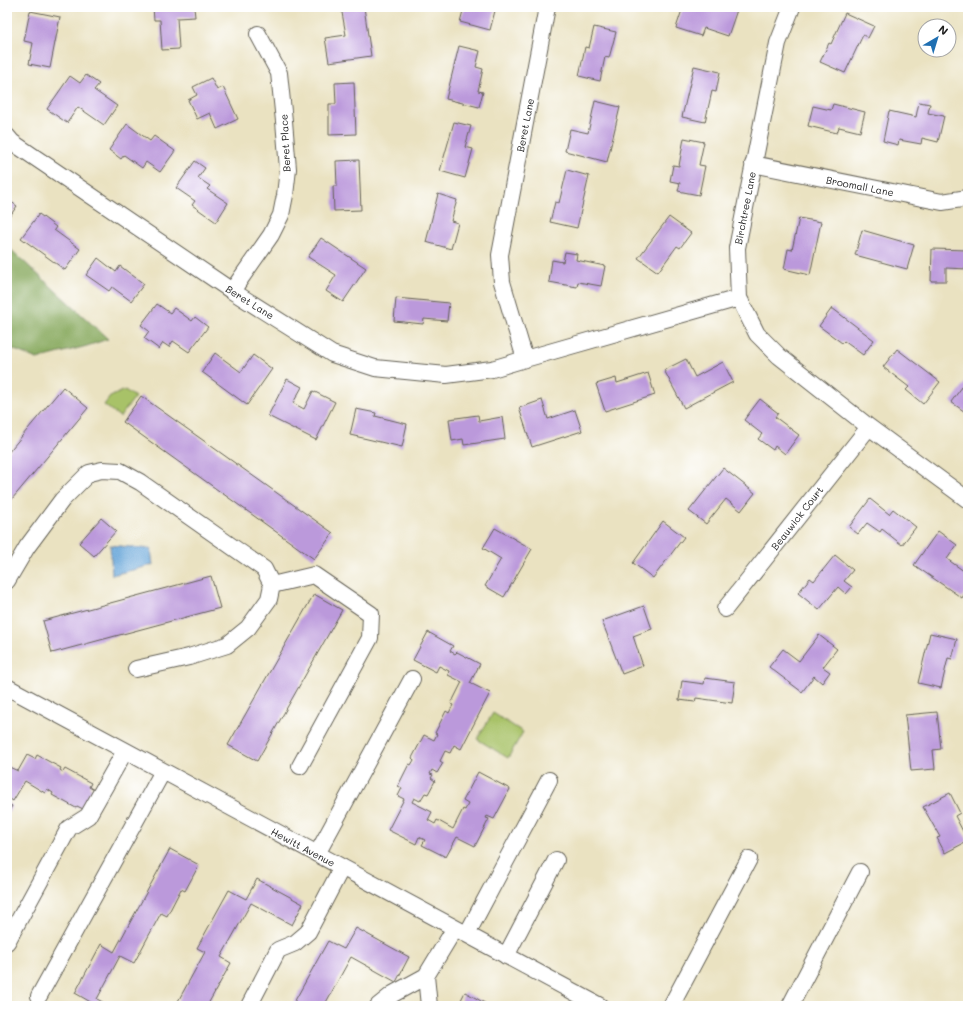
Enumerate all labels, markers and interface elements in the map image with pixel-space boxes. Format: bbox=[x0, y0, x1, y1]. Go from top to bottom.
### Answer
north arrow bbox=[917, 18, 957, 58]
text: N bbox=[936, 21, 951, 38]
street label: Beret Lane bbox=[513, 97, 537, 153]
street label: Beret Place bbox=[276, 114, 294, 172]
street label: Birchtree Lane bbox=[731, 170, 759, 246]
street label: Broomall Lane bbox=[825, 173, 895, 199]
street label: Beret Lane bbox=[223, 282, 277, 322]
street label: Beauwick Court bbox=[768, 483, 826, 553]
street label: Hewitt Avenue bbox=[268, 824, 338, 870]

